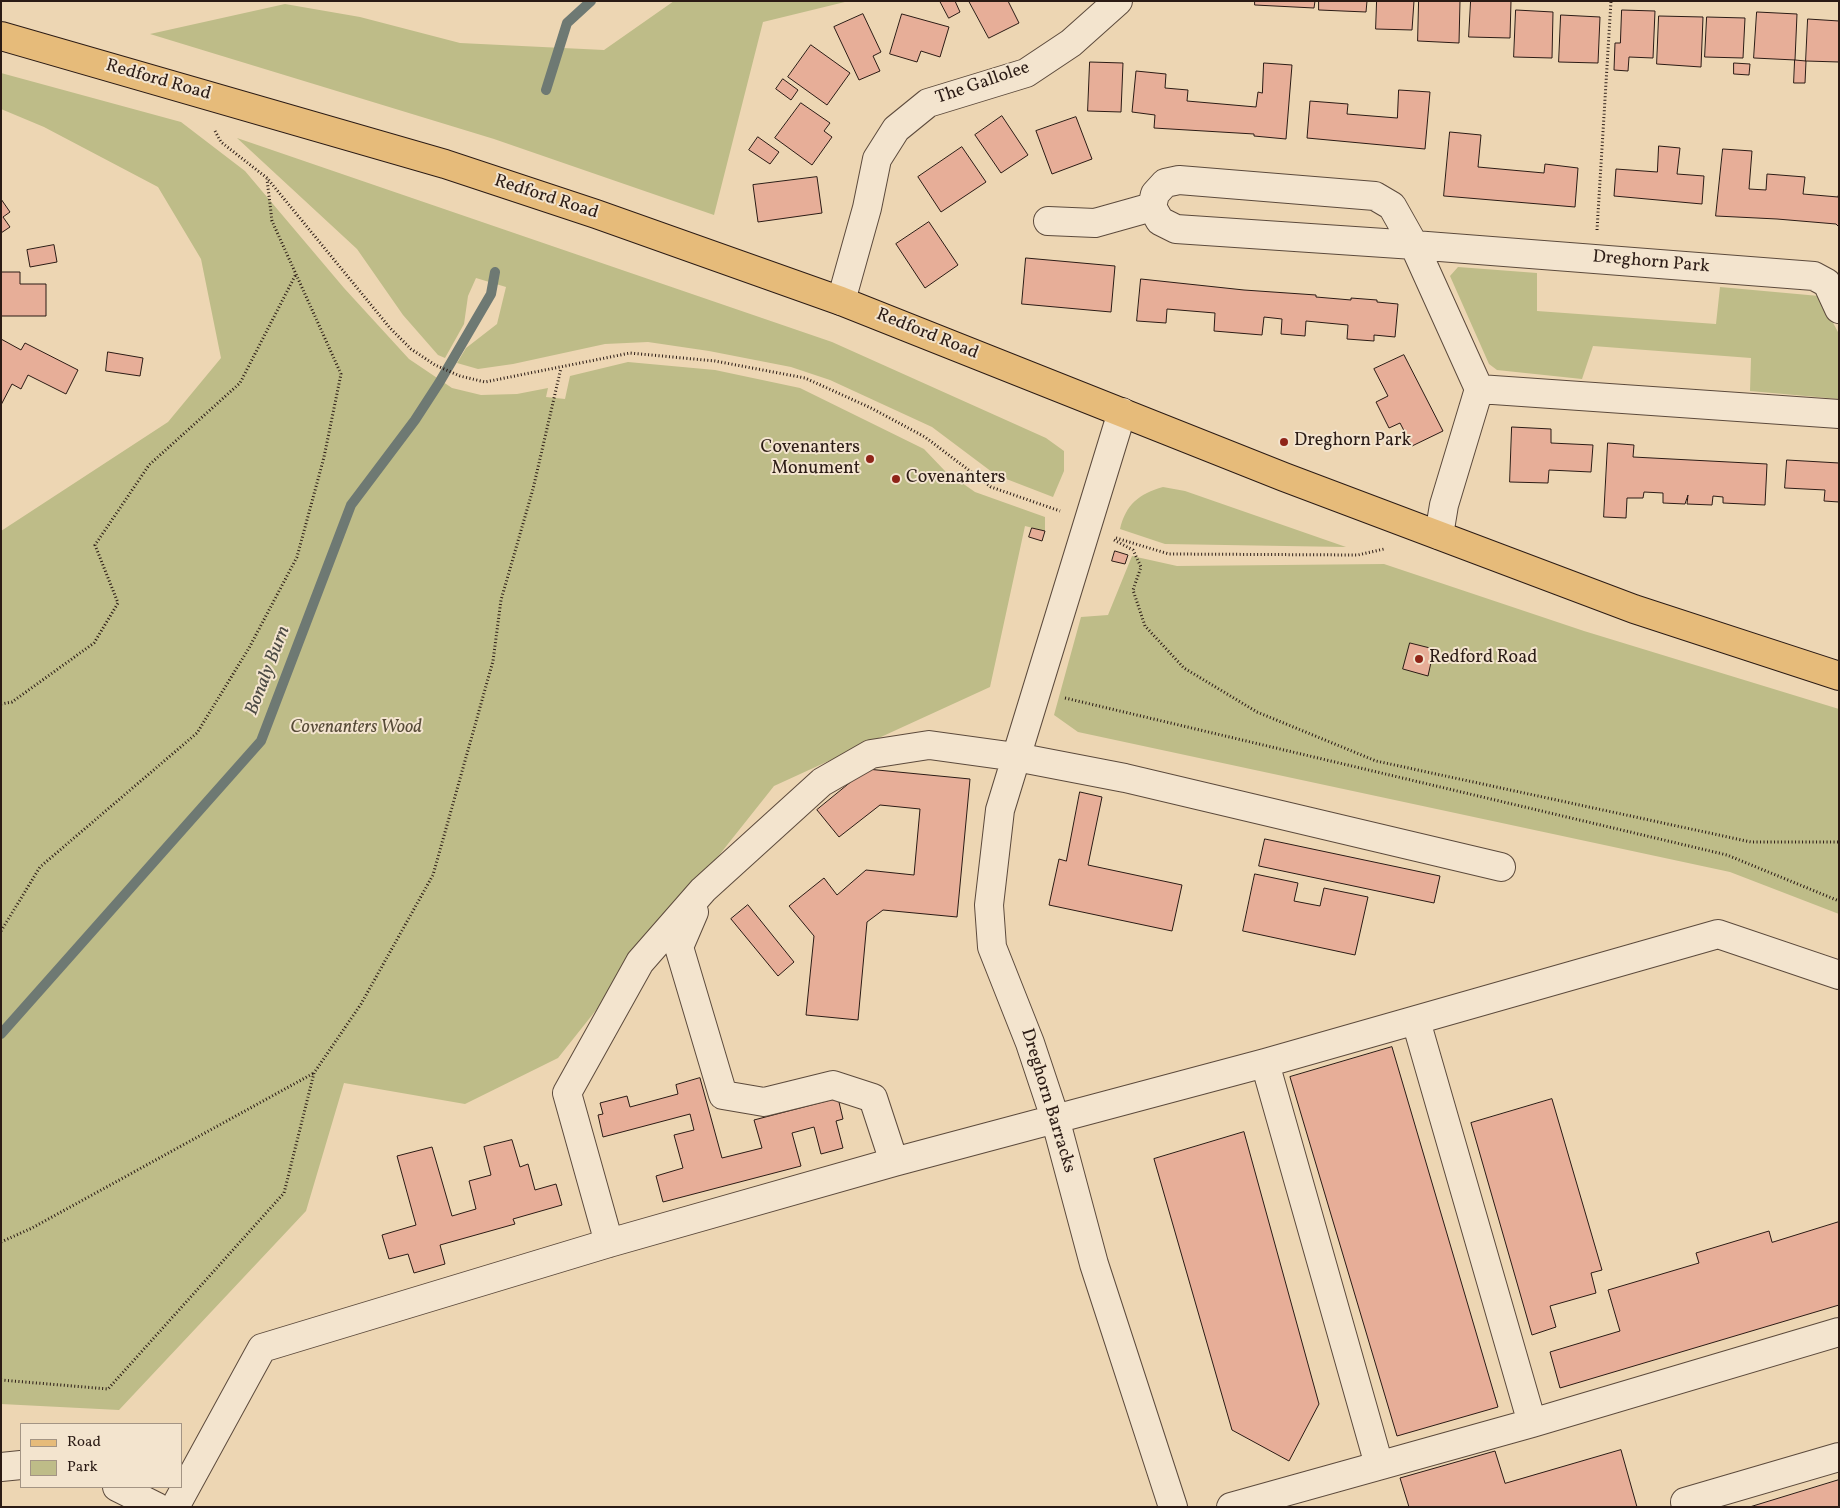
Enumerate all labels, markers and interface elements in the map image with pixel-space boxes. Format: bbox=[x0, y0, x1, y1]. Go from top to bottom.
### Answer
street label: Redford Road bbox=[103, 56, 213, 106]
street label: The Gallolee bbox=[933, 58, 1033, 110]
street label: Redford Road bbox=[491, 171, 601, 225]
street label: Dreghorn Park bbox=[1592, 247, 1710, 279]
street label: Redford Road bbox=[873, 305, 981, 365]
place label: Dreghorn Park bbox=[1294, 431, 1411, 453]
marker: Dreghorn Park bbox=[1278, 436, 1290, 448]
place label: Covenanters Monument bbox=[761, 438, 860, 480]
marker: Covenanters Monument bbox=[864, 453, 876, 465]
place label: Covenanters bbox=[906, 468, 1005, 490]
marker: Covenanters bbox=[890, 473, 902, 485]
water label: Bonaly Burn bbox=[242, 623, 296, 719]
place label: Redford Road bbox=[1429, 648, 1537, 670]
marker: Redford Road bbox=[1413, 653, 1425, 665]
park label: Covenanters Wood bbox=[290, 718, 422, 740]
street label: Dreghorn Barracks bbox=[1015, 1026, 1079, 1176]
legend bbox=[20, 1423, 182, 1488]
text: Road bbox=[67, 1432, 101, 1453]
text: Park bbox=[67, 1457, 98, 1478]

